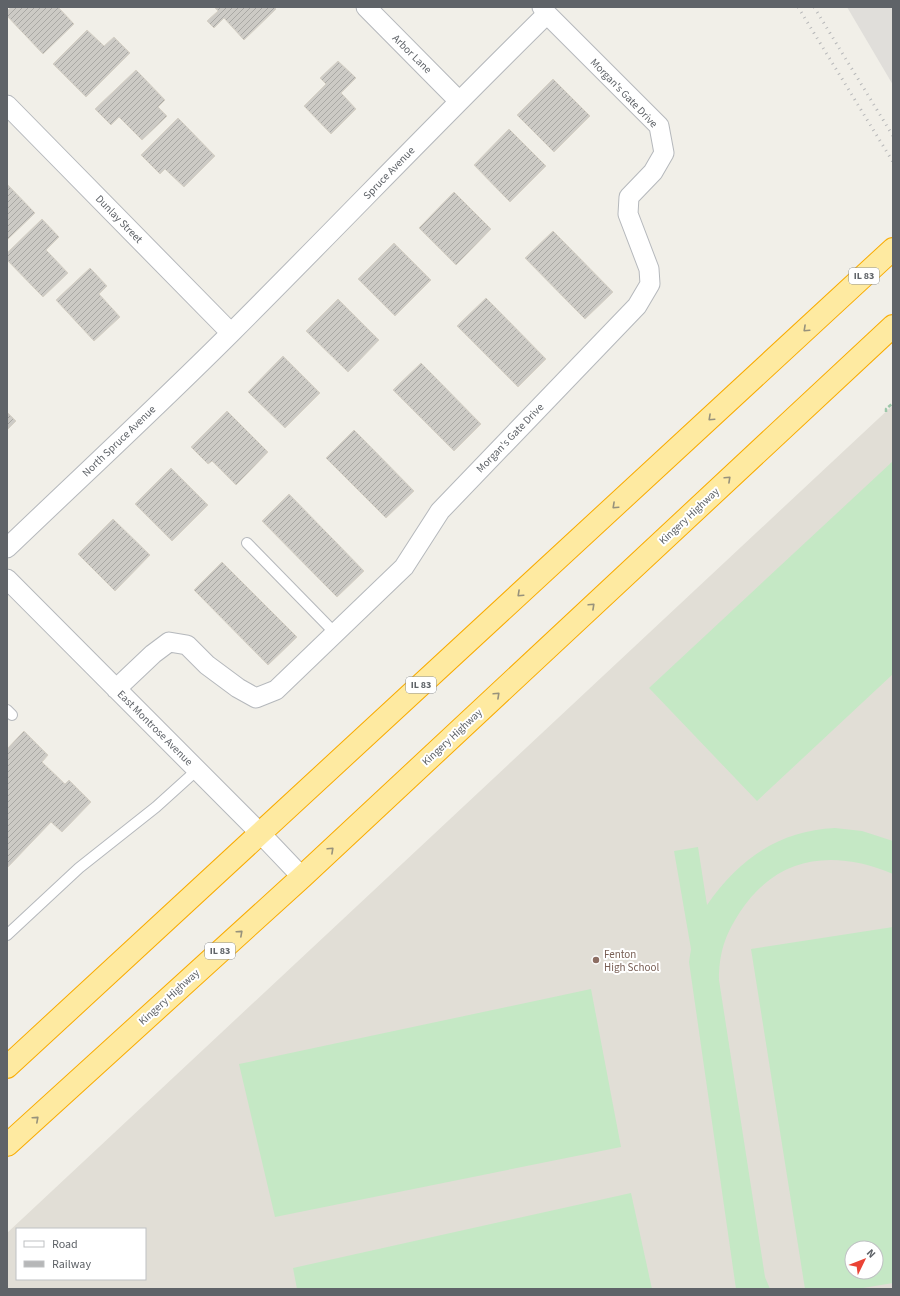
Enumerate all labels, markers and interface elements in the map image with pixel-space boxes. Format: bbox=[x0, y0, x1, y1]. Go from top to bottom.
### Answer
street label: Arbor Lane bbox=[389, 31, 435, 77]
street label: Morgan's Gate Drive bbox=[587, 55, 661, 131]
street label: Spruce Avenue bbox=[360, 143, 418, 203]
street label: Dunlay Street bbox=[92, 191, 146, 247]
road number: IL 83 bbox=[849, 268, 879, 284]
one-way arrow bbox=[803, 325, 811, 332]
street label: Morgan's Gate Drive bbox=[473, 400, 547, 476]
street label: North Spruce Avenue bbox=[79, 402, 159, 480]
one-way arrow bbox=[708, 413, 716, 420]
one-way arrow bbox=[723, 476, 731, 484]
street label: Kingery Highway bbox=[656, 484, 722, 548]
one-way arrow bbox=[612, 501, 620, 509]
one-way arrow bbox=[517, 590, 525, 597]
one-way arrow bbox=[587, 603, 595, 611]
road number: IL 83 bbox=[406, 677, 436, 693]
street label: East Montrose Avenue bbox=[114, 687, 196, 769]
one-way arrow bbox=[492, 692, 500, 700]
street label: Kingery Highway bbox=[419, 705, 485, 769]
one-way arrow bbox=[326, 848, 333, 855]
one-way arrow bbox=[236, 931, 243, 938]
road number: IL 83 bbox=[205, 943, 235, 959]
place label: Fenton High School bbox=[604, 947, 659, 975]
marker: Fenton High School bbox=[591, 955, 601, 965]
street label: Kingery Highway bbox=[135, 966, 203, 1028]
one-way arrow bbox=[31, 1116, 39, 1123]
legend bbox=[16, 1228, 146, 1280]
text: Road bbox=[52, 1236, 78, 1253]
north arrow bbox=[844, 1240, 884, 1280]
text: N bbox=[863, 1246, 879, 1261]
text: Railway bbox=[52, 1256, 91, 1273]

